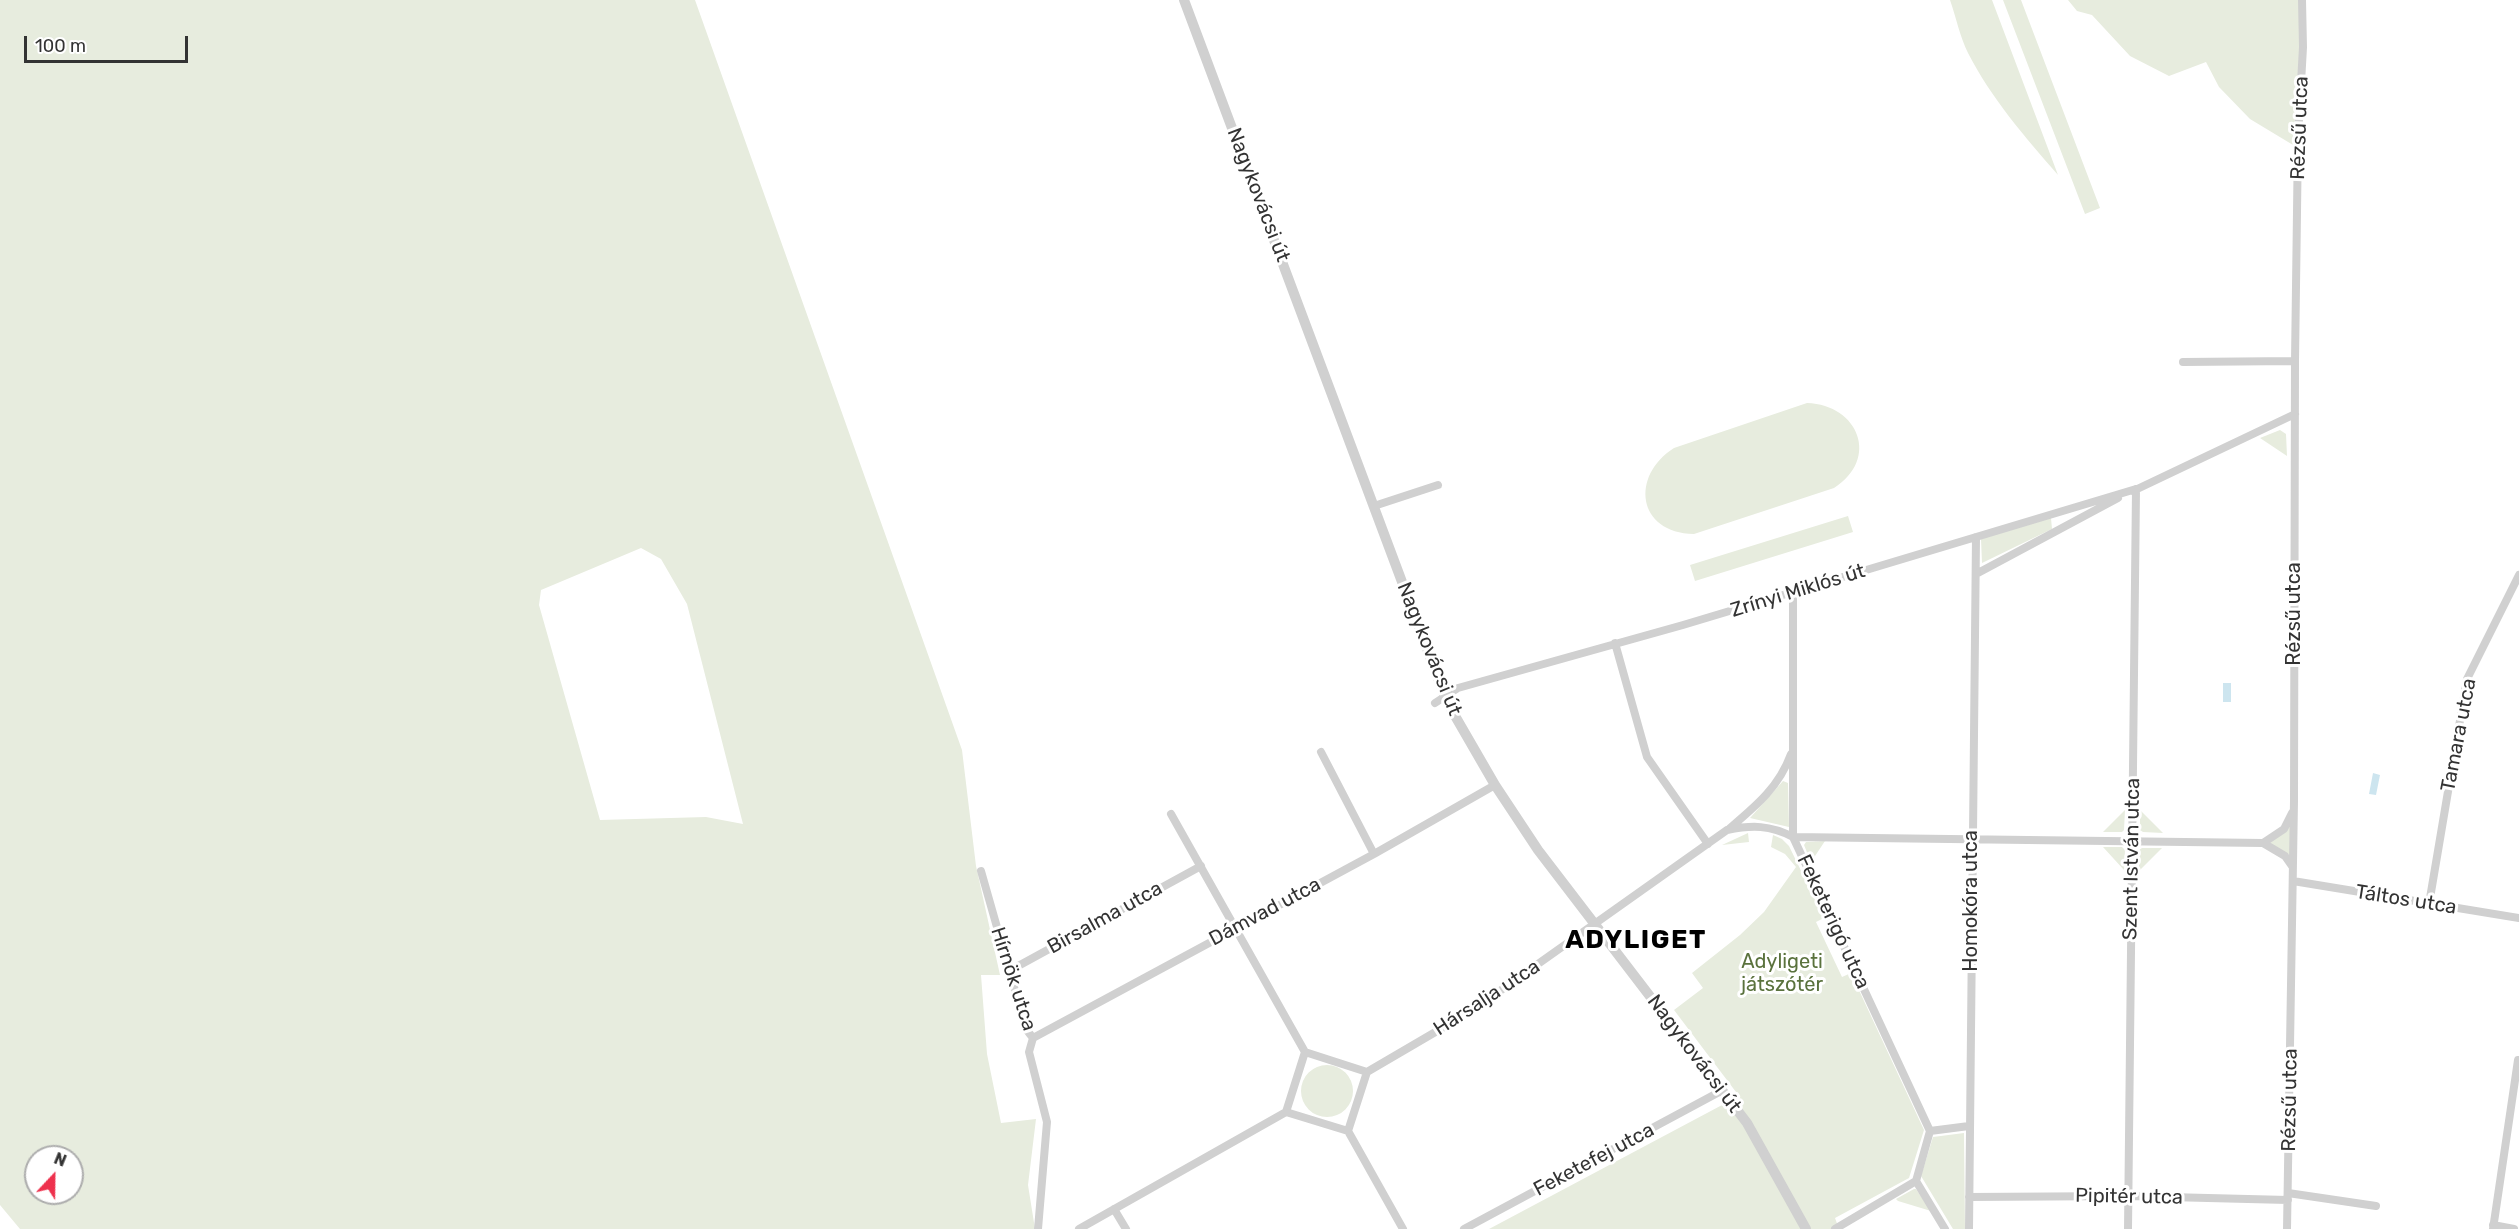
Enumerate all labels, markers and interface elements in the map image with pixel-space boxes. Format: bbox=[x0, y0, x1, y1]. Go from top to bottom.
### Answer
scale bar bbox=[27, 24, 190, 62]
text: 100 m bbox=[35, 35, 86, 57]
street label: Rézsű utca bbox=[2286, 76, 2314, 180]
street label: Nagykovácsi út bbox=[1221, 125, 1295, 265]
street label: Zrínyi Miklós út bbox=[1728, 559, 1868, 623]
street label: Rézsű utca bbox=[2282, 562, 2306, 666]
street label: Nagykovácsi út bbox=[1391, 579, 1467, 719]
street label: Tamara utca bbox=[2436, 676, 2482, 794]
street label: Szent István utca bbox=[2119, 778, 2145, 940]
street label: Homokóra utca bbox=[1959, 830, 1983, 972]
street label: Feketerigó utca bbox=[1791, 851, 1875, 993]
street label: Dámvad utca bbox=[1205, 873, 1325, 951]
street label: Birsalma utca bbox=[1043, 877, 1167, 959]
street label: Táltos utca bbox=[2354, 880, 2458, 920]
street label: Hírnök utca bbox=[985, 924, 1041, 1034]
district label: ADYLIGET bbox=[1565, 924, 1707, 956]
park label: Adyligeti játszótér bbox=[1741, 950, 1823, 997]
street label: Hársalja utca bbox=[1429, 955, 1545, 1041]
street label: Nagykovácsi út bbox=[1642, 990, 1746, 1118]
street label: Rézsű utca bbox=[2277, 1048, 2303, 1152]
street label: Feketefej utca bbox=[1530, 1118, 1658, 1202]
north arrow bbox=[24, 1145, 84, 1205]
text: N bbox=[51, 1149, 69, 1171]
street label: Pipitér utca bbox=[2075, 1184, 2183, 1210]

